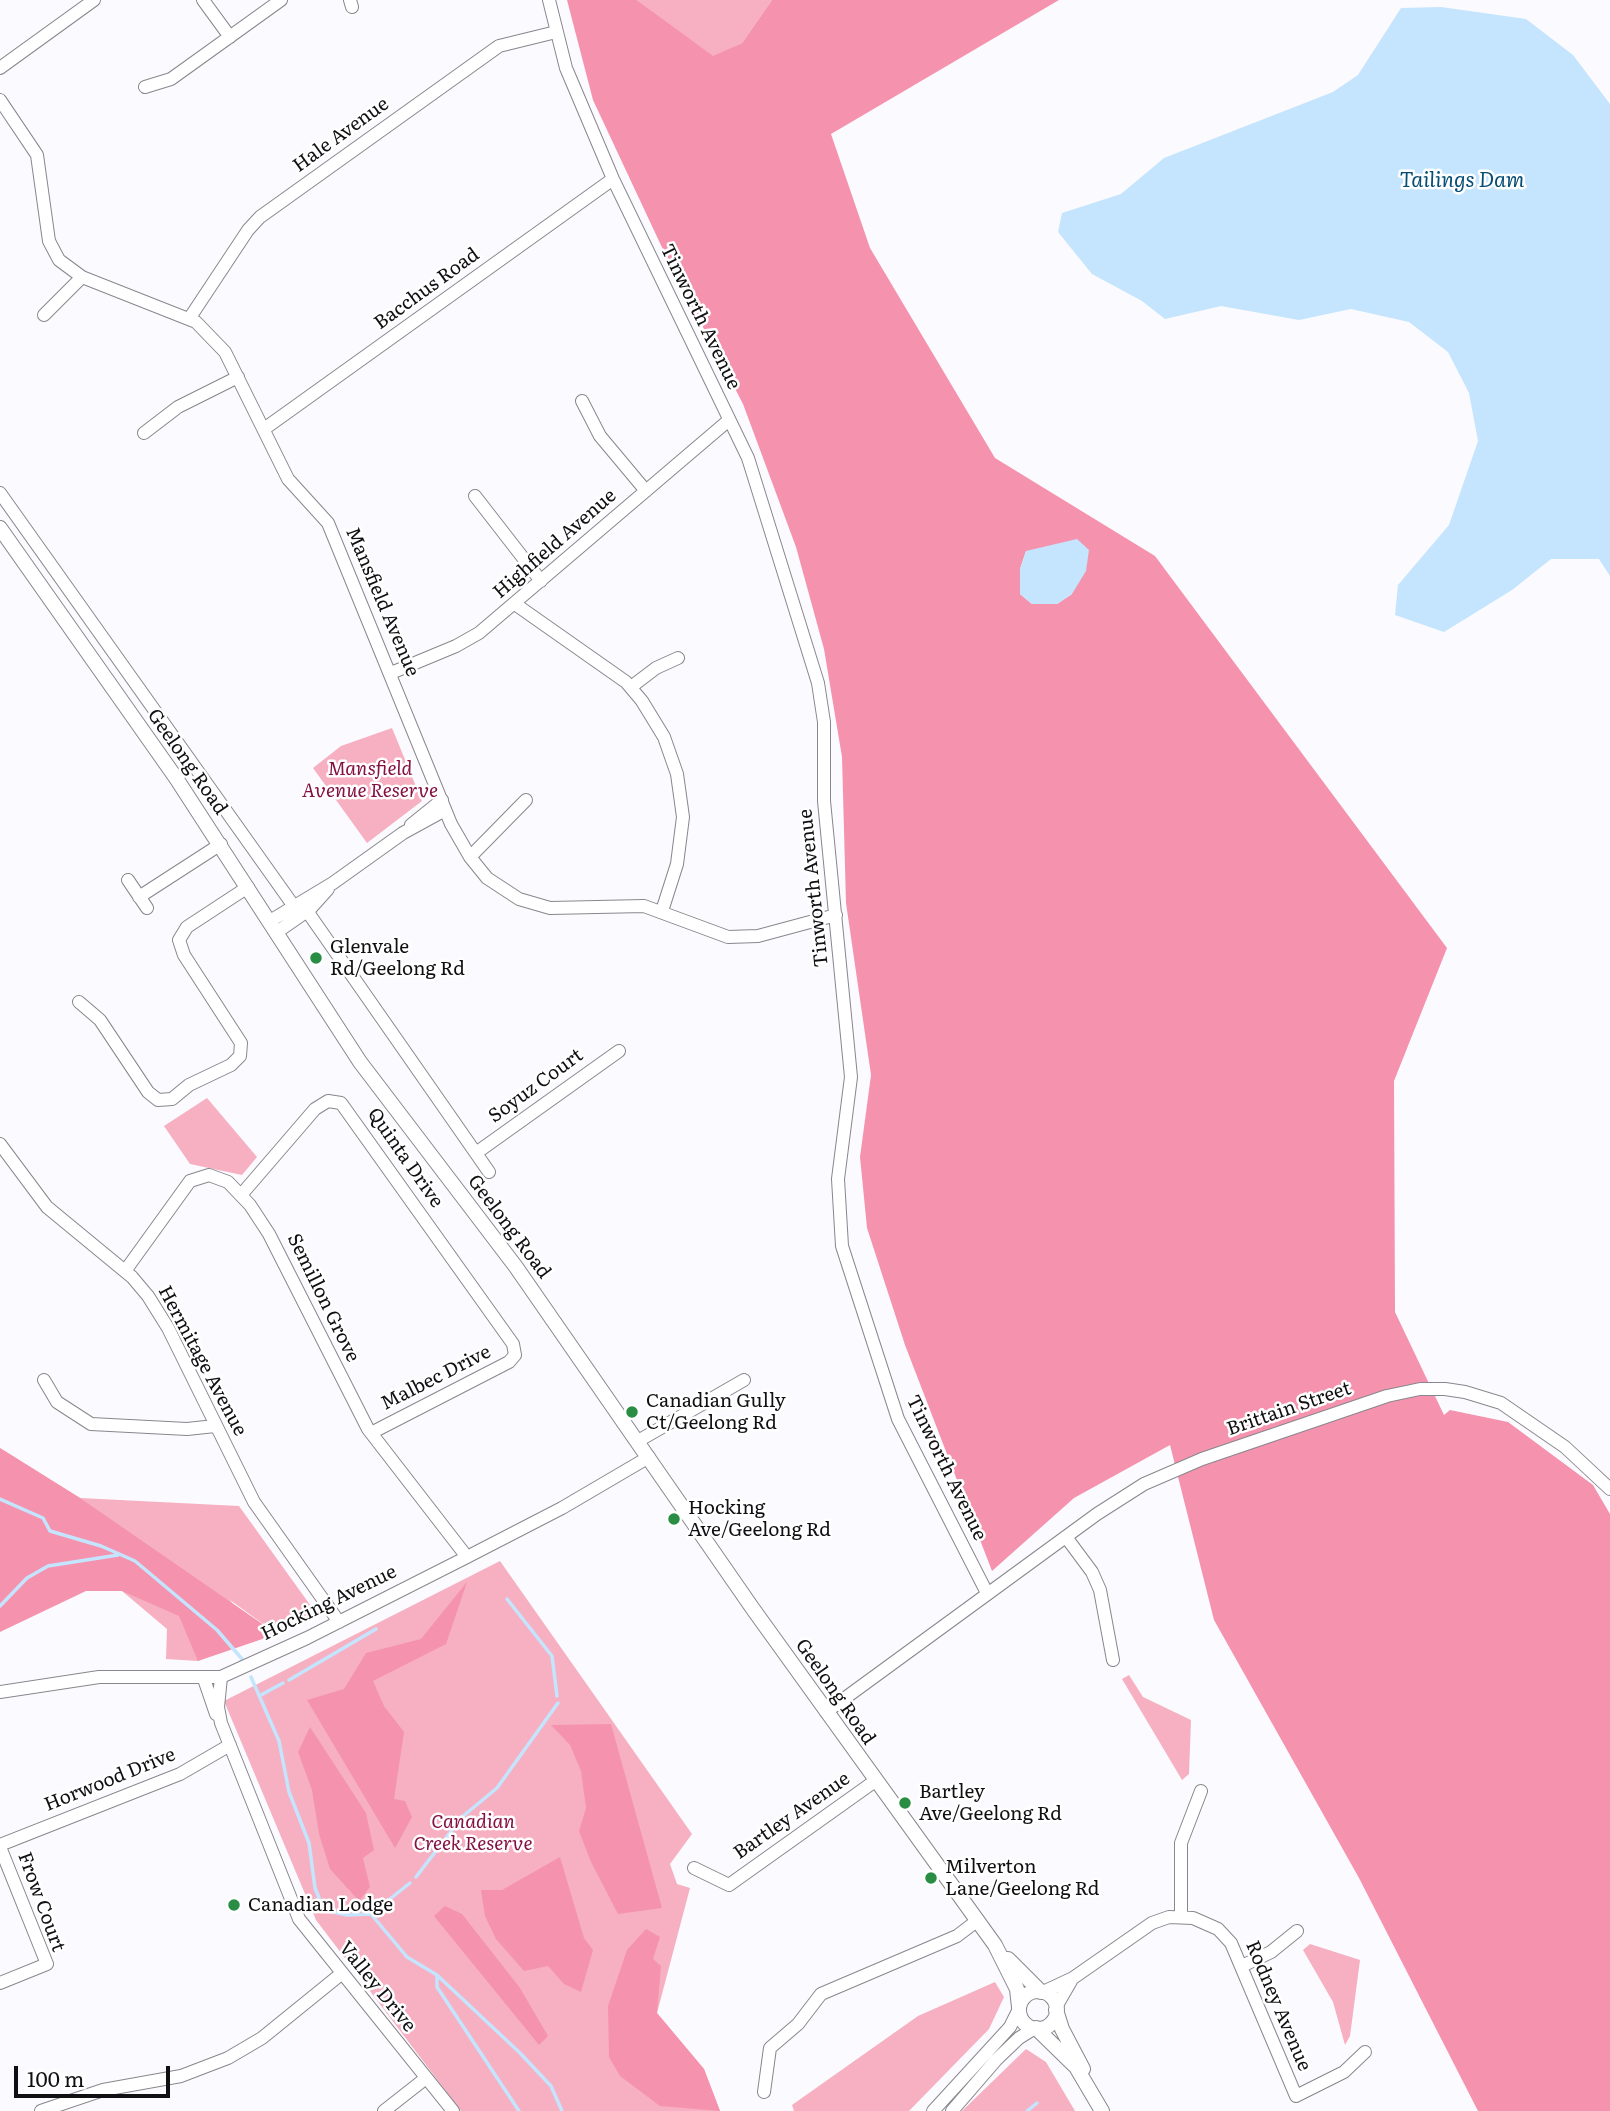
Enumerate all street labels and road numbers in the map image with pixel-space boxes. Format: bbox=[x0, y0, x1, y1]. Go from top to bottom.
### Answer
street label: Hale Avenue bbox=[289, 93, 393, 177]
street label: Tinworth Avenue bbox=[655, 241, 745, 393]
street label: Bacchus Road bbox=[370, 243, 484, 335]
street label: Highfield Avenue bbox=[489, 484, 621, 604]
street label: Mansfield Avenue bbox=[340, 524, 424, 680]
street label: Geelong Road bbox=[142, 705, 232, 819]
street label: Tinworth Avenue bbox=[794, 808, 834, 968]
street label: Soyuz Court bbox=[484, 1044, 588, 1128]
street label: Quinta Drive bbox=[362, 1104, 448, 1212]
street label: Geelong Road bbox=[463, 1171, 555, 1283]
street label: Semillon Grove bbox=[282, 1230, 364, 1366]
street label: Hermitage Avenue bbox=[153, 1282, 251, 1440]
street label: Malbec Drive bbox=[377, 1341, 495, 1415]
street label: Brittain Street bbox=[1224, 1377, 1354, 1441]
street label: Tinworth Avenue bbox=[901, 1392, 991, 1544]
street label: Hocking Avenue bbox=[258, 1560, 400, 1646]
street label: Geelong Road bbox=[790, 1635, 880, 1749]
street label: Horwood Drive bbox=[41, 1743, 179, 1817]
street label: Bartley Avenue bbox=[730, 1768, 854, 1864]
street label: Frow Court bbox=[12, 1849, 70, 1955]
street label: Valley Drive bbox=[334, 1937, 420, 2037]
street label: Rodney Avenue bbox=[1240, 1937, 1316, 2075]

